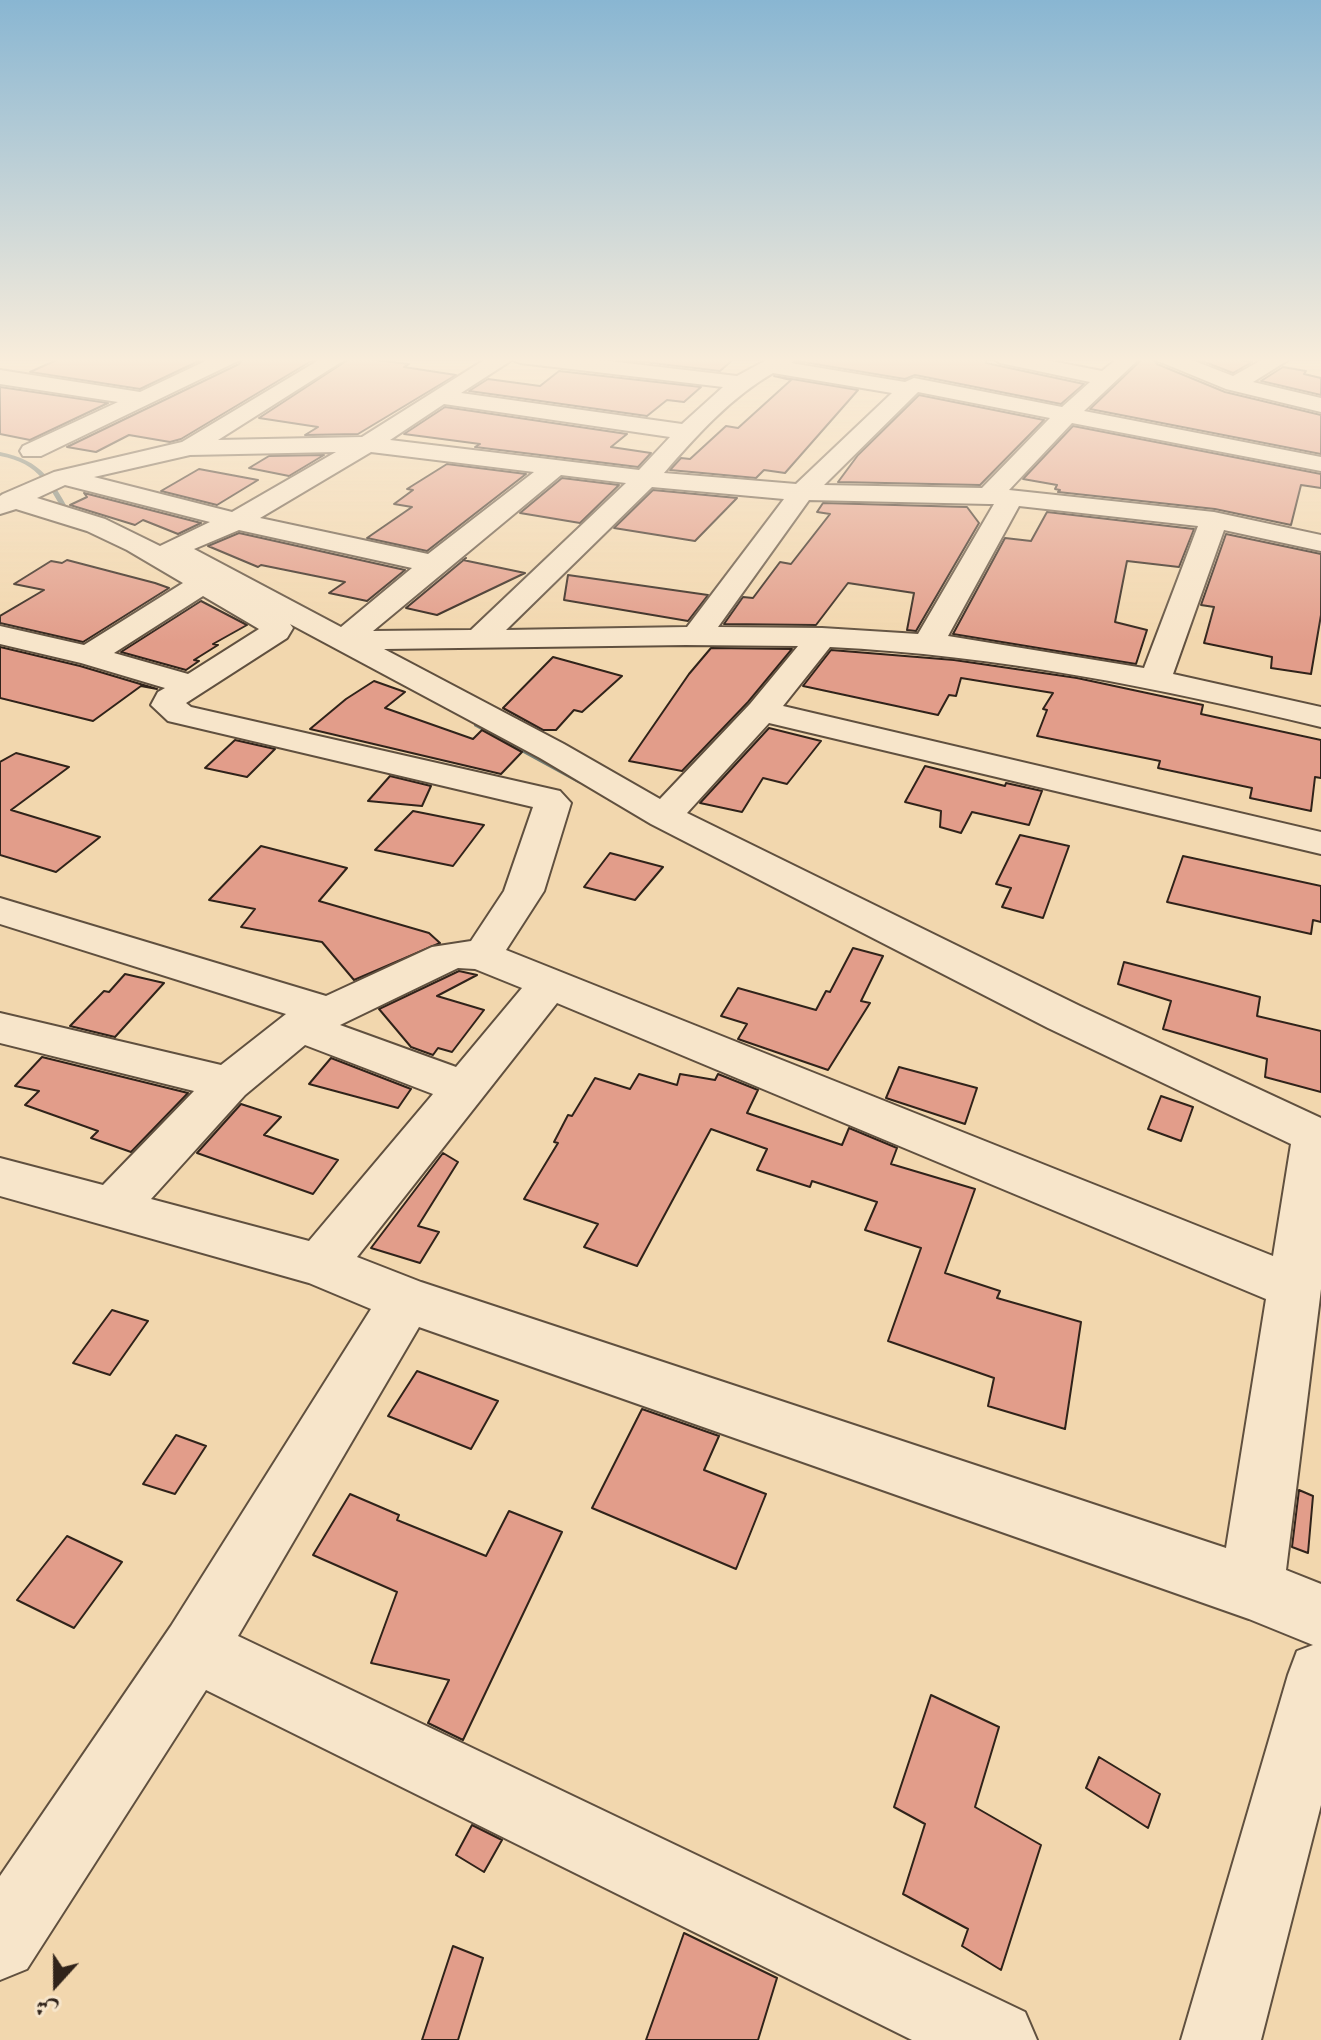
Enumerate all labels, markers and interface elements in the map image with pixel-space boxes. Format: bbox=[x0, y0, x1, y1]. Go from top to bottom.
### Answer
north arrow bbox=[16, 1944, 96, 2024]
text: ش bbox=[31, 1988, 63, 2025]

